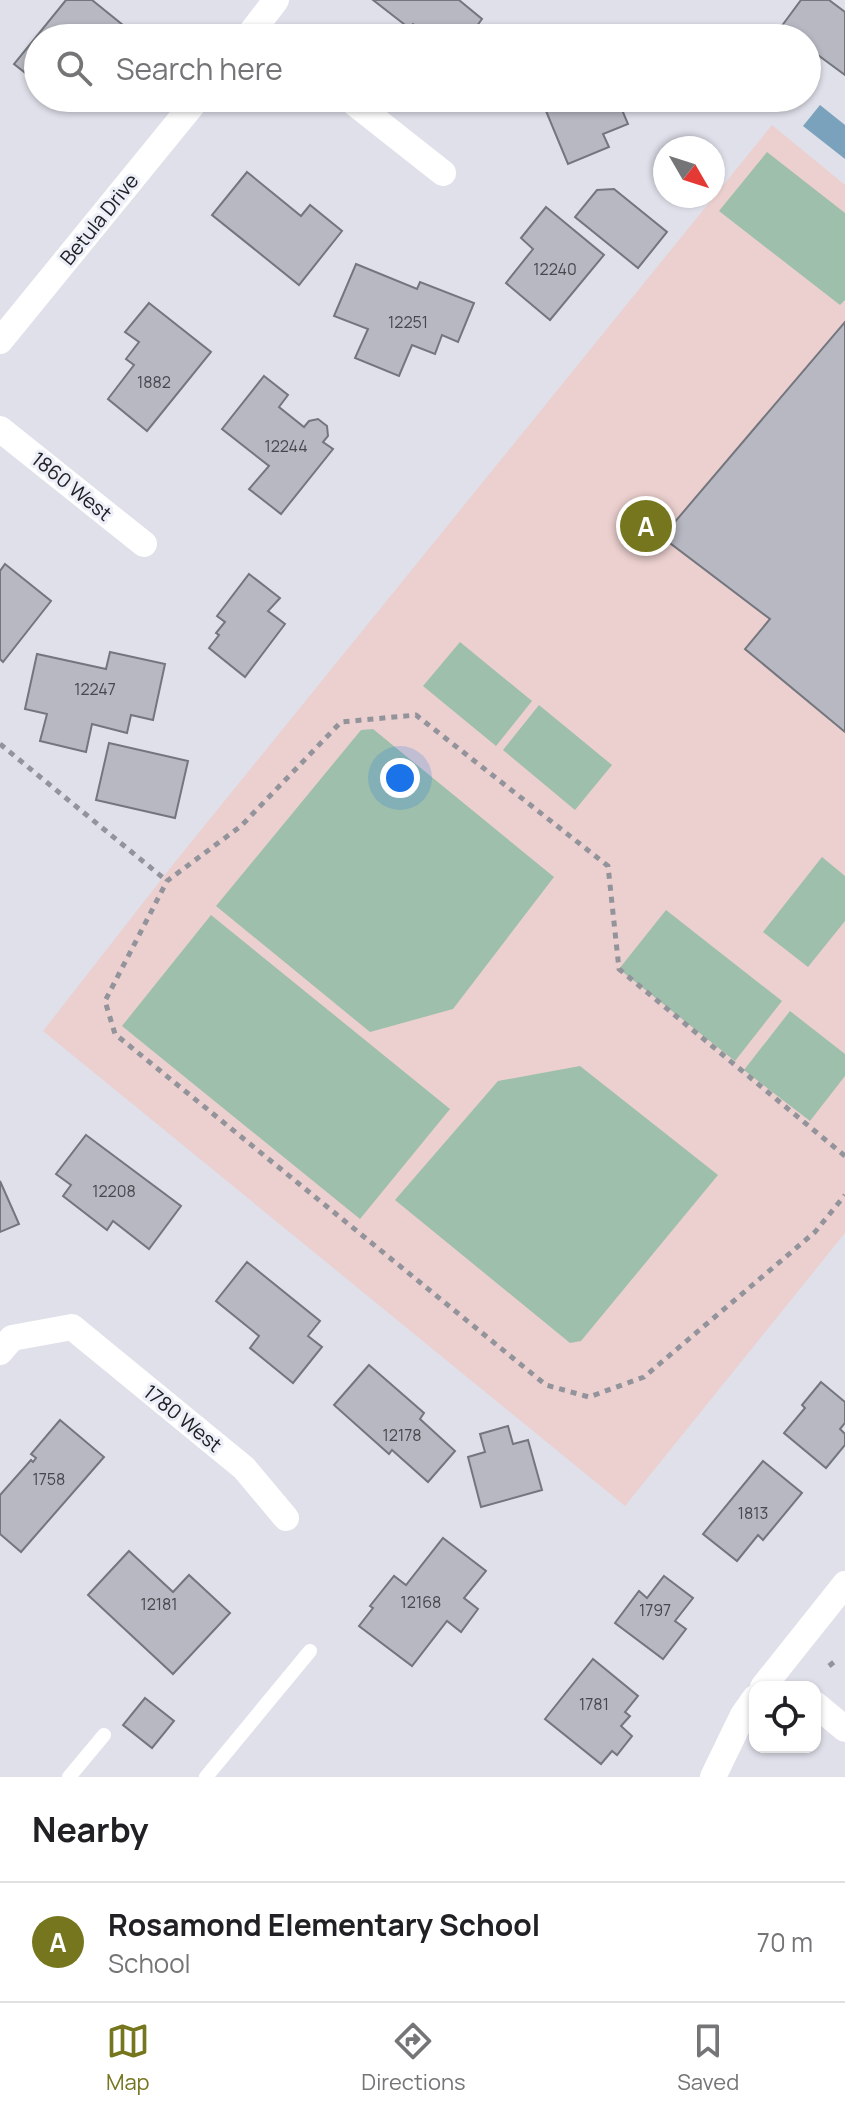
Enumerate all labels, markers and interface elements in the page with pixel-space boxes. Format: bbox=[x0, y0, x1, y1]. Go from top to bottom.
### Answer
search box bbox=[24, 24, 821, 112]
icon: search bbox=[52, 46, 96, 90]
text: Search here bbox=[116, 48, 283, 89]
north arrow bbox=[653, 136, 725, 208]
street label: Betula Drive bbox=[54, 168, 144, 270]
house number: 12240 bbox=[533, 258, 577, 280]
house number: 12251 bbox=[388, 311, 428, 333]
house number: 1882 bbox=[137, 371, 171, 393]
house number: 12244 bbox=[264, 435, 308, 457]
street label: 1860 West bbox=[26, 445, 118, 527]
pin: A bbox=[620, 496, 672, 556]
house number: 12247 bbox=[74, 678, 116, 700]
your location bbox=[380, 758, 420, 798]
house number: 12208 bbox=[92, 1180, 136, 1202]
street label: 1780 West bbox=[138, 1378, 228, 1458]
house number: 12178 bbox=[383, 1424, 421, 1446]
house number: 1758 bbox=[33, 1468, 65, 1490]
house number: 1813 bbox=[738, 1502, 768, 1524]
house number: 12168 bbox=[401, 1591, 441, 1613]
house number: 12181 bbox=[140, 1593, 178, 1615]
house number: 1797 bbox=[639, 1599, 671, 1621]
map controls bbox=[749, 1681, 821, 1753]
button: locate bbox=[749, 1681, 821, 1753]
house number: 1781 bbox=[579, 1693, 609, 1715]
text: Nearby bbox=[32, 1806, 148, 1852]
text: Rosamond Elementary School bbox=[108, 1904, 540, 1945]
text: A bbox=[49, 1924, 67, 1960]
text: 70 m bbox=[757, 1924, 813, 1960]
text: School bbox=[108, 1945, 191, 1981]
tab: Map bbox=[106, 2019, 150, 2097]
tab: Directions bbox=[361, 2019, 466, 2097]
tab: Saved bbox=[677, 2019, 739, 2097]

